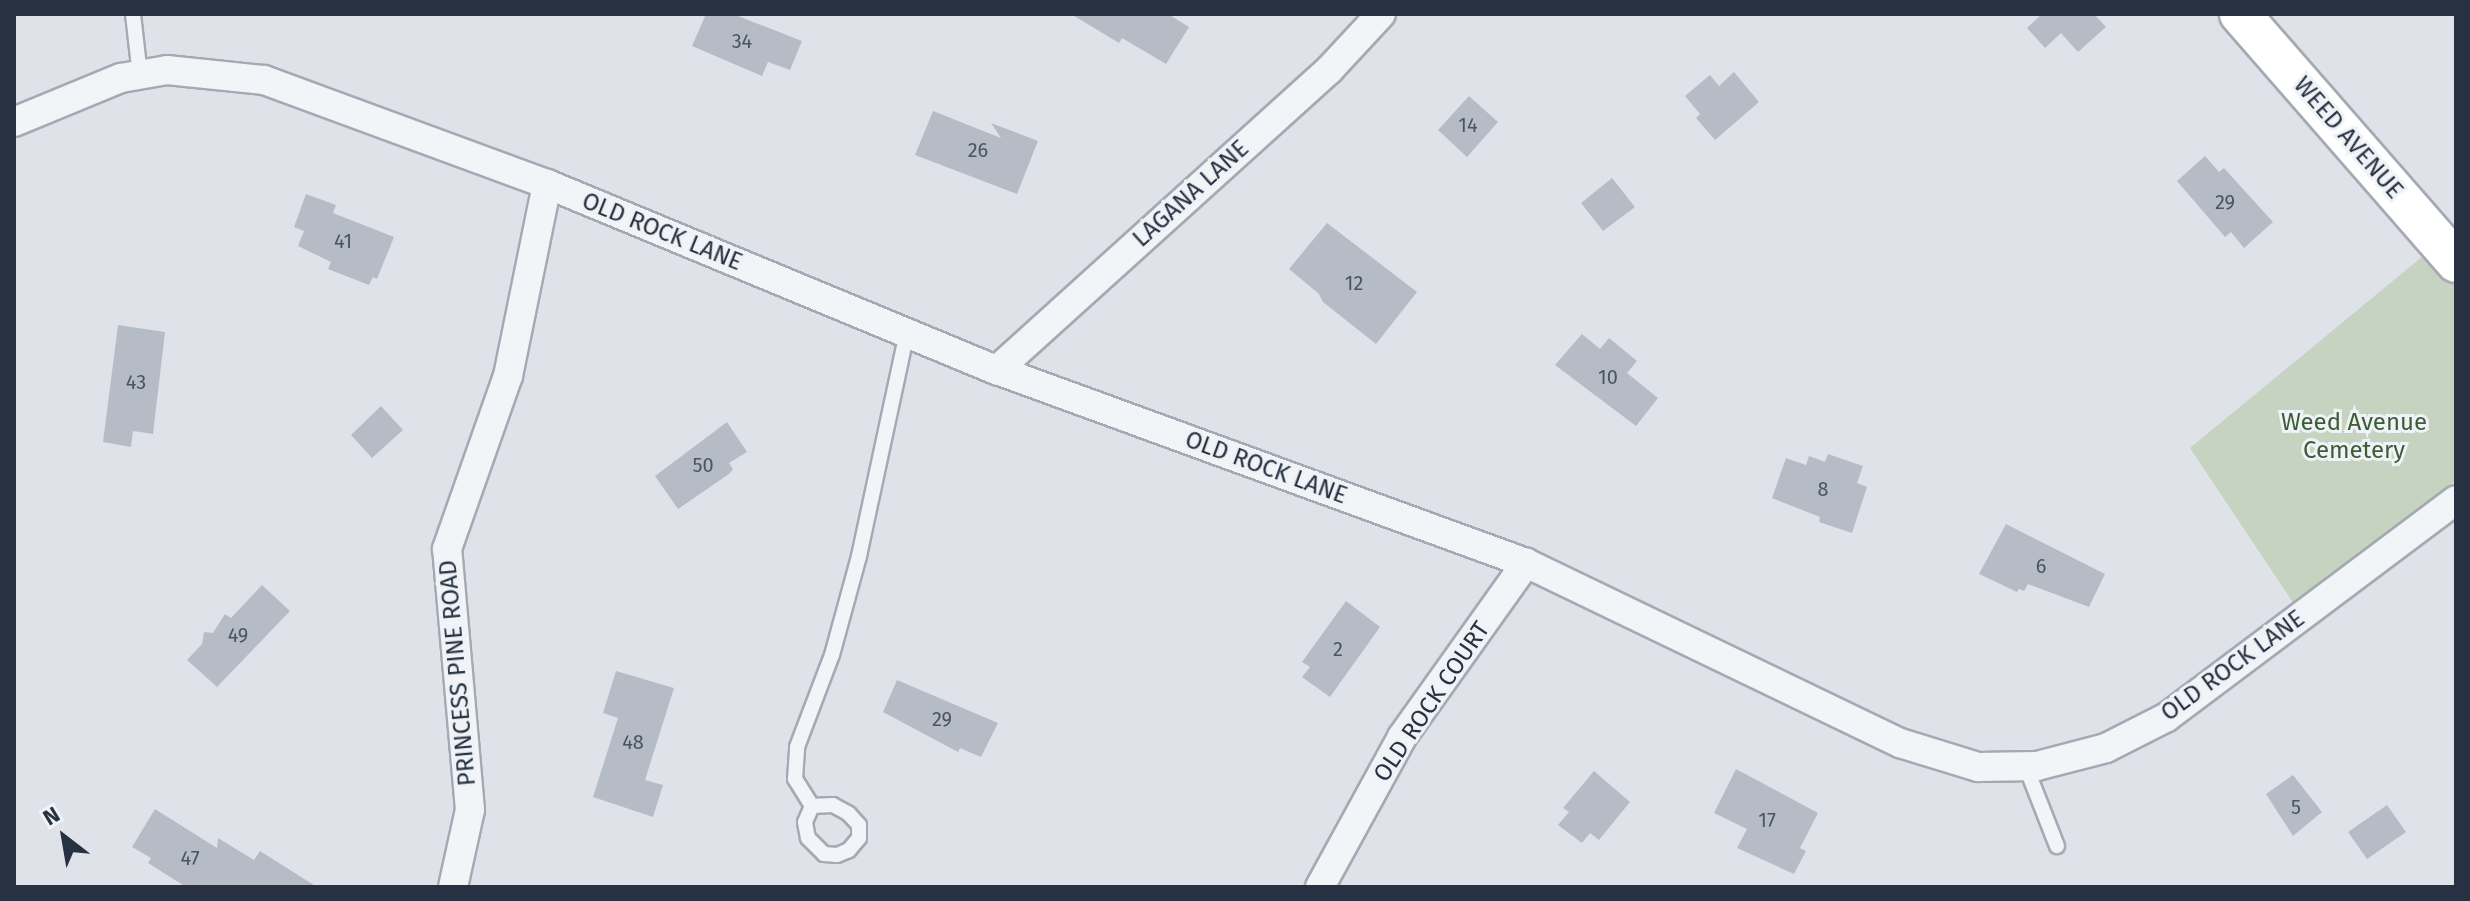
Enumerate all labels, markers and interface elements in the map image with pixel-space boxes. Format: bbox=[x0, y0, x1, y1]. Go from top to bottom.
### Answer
house number: 34 bbox=[732, 29, 752, 53]
street label: WEED AVENUE bbox=[2287, 71, 2409, 205]
house number: 14 bbox=[1458, 113, 1478, 137]
street label: LAGANA LANE bbox=[1127, 135, 1255, 253]
house number: 26 bbox=[968, 138, 988, 162]
street label: OLD ROCK LANE bbox=[578, 187, 746, 277]
house number: 29 bbox=[2215, 190, 2235, 214]
house number: 41 bbox=[334, 229, 352, 253]
house number: 12 bbox=[1345, 271, 1363, 295]
house number: 10 bbox=[1598, 365, 1618, 389]
house number: 43 bbox=[126, 370, 146, 394]
park label: Weed Avenue Cemetery bbox=[2281, 409, 2427, 465]
street label: OLD ROCK LANE bbox=[1181, 425, 1351, 511]
house number: 50 bbox=[692, 453, 714, 477]
house number: 8 bbox=[1817, 477, 1829, 501]
house number: 6 bbox=[2036, 554, 2046, 578]
street label: PRINCESS PINE ROAD bbox=[434, 559, 482, 787]
street label: OLD ROCK LANE bbox=[2156, 604, 2310, 728]
street label: OLD ROCK COURT bbox=[1368, 616, 1496, 788]
house number: 49 bbox=[228, 623, 248, 647]
house number: 2 bbox=[1333, 637, 1343, 661]
house number: 29 bbox=[932, 707, 952, 731]
house number: 48 bbox=[622, 730, 644, 754]
house number: 5 bbox=[2291, 795, 2301, 819]
north arrow bbox=[24, 797, 104, 877]
text: N bbox=[38, 801, 65, 831]
house number: 17 bbox=[1758, 808, 1776, 832]
house number: 47 bbox=[180, 846, 200, 870]

